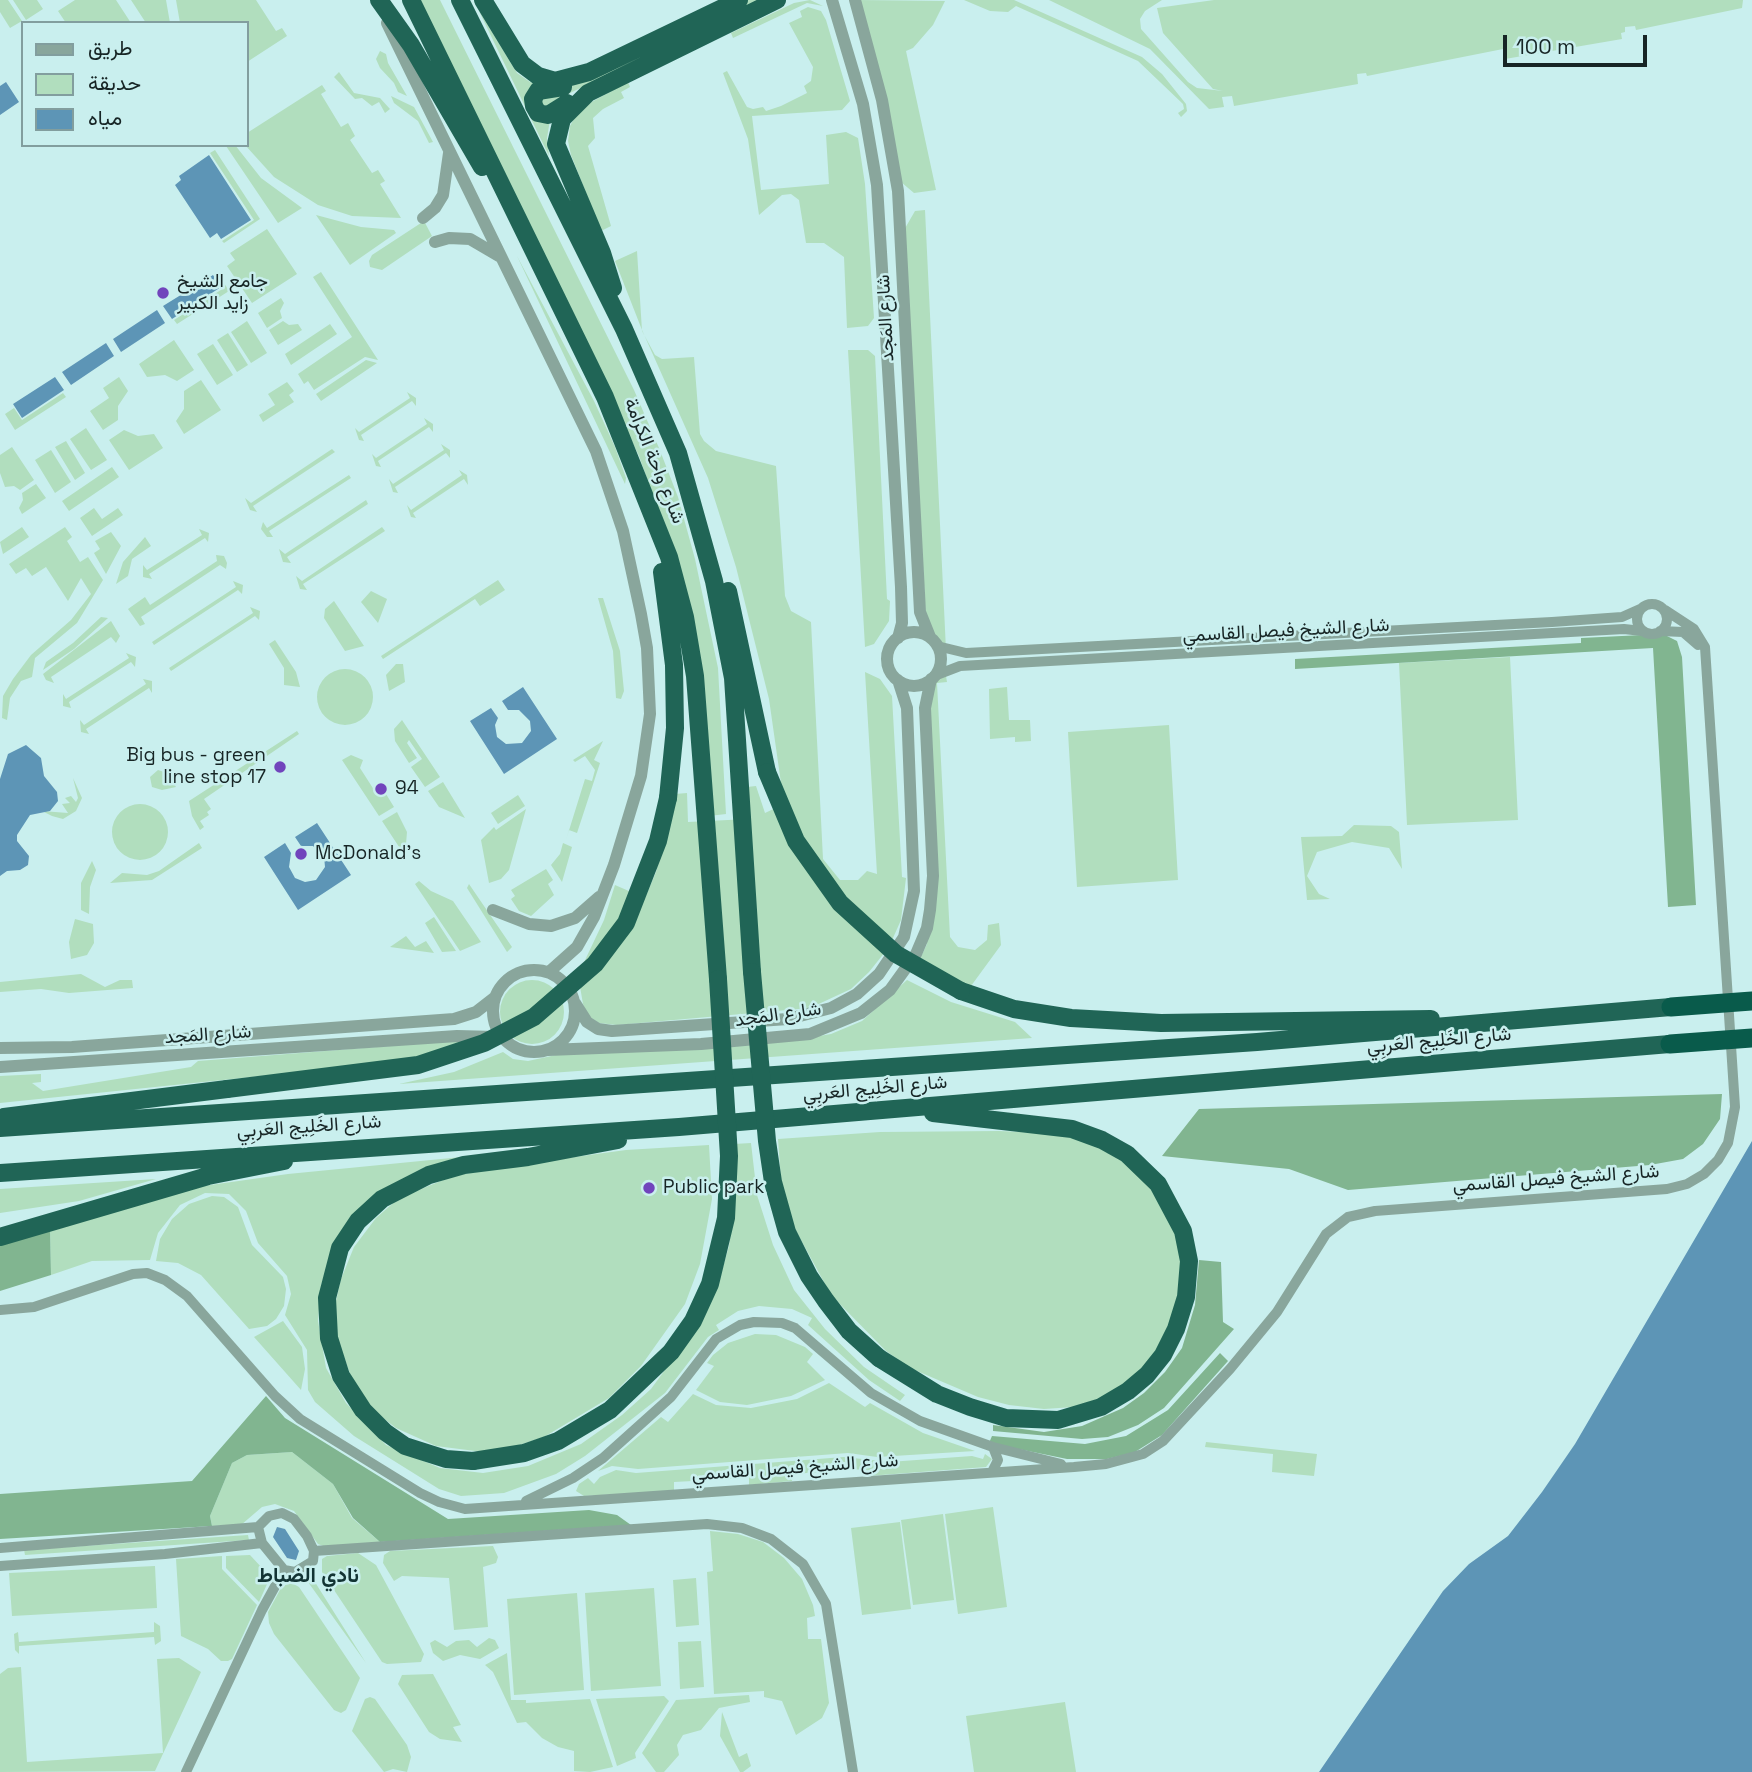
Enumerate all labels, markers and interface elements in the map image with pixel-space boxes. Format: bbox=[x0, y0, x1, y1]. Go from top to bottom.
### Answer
legend bbox=[21, 21, 248, 147]
scale bar bbox=[1507, 21, 1650, 65]
text: 100 m bbox=[1516, 33, 1575, 60]
text: طريق bbox=[88, 34, 133, 61]
text: حديقة bbox=[88, 69, 141, 96]
text: مياه bbox=[88, 104, 122, 131]
place label: جامع الشيخ زايد الكبير bbox=[177, 271, 268, 315]
street label: شارع المَجد bbox=[872, 274, 900, 362]
marker: جامع الشيخ زايد الكبير bbox=[155, 285, 171, 301]
street label: شارع واحة الكرامة bbox=[618, 395, 690, 527]
street label: شارع الشيخ فيصل القاسمي bbox=[1182, 614, 1390, 648]
place label: Big bus - green line stop 17 bbox=[126, 745, 266, 789]
marker: Big bus - green line stop 17 bbox=[272, 759, 288, 775]
place label: 94 bbox=[395, 778, 419, 800]
marker: 94 bbox=[373, 781, 389, 797]
place label: McDonald's bbox=[315, 843, 421, 865]
marker: McDonald's bbox=[293, 846, 309, 862]
street label: شارع المَجد bbox=[733, 998, 823, 1032]
street label: شارع المَجد bbox=[164, 1021, 252, 1049]
street label: شارع الخَلِيج العَربِي bbox=[1366, 1023, 1512, 1059]
street label: شارع الخَلِيج العَربِي bbox=[802, 1071, 948, 1107]
street label: شارع الخَلِيج العَربِي bbox=[236, 1111, 382, 1143]
street label: شارع الشيخ فيصل القاسمي bbox=[1452, 1160, 1660, 1198]
place label: Public park bbox=[663, 1177, 764, 1199]
marker: Public park bbox=[641, 1180, 657, 1196]
street label: شارع الشيخ فيصل القاسمي bbox=[691, 1449, 899, 1487]
district label: نادي الضباط bbox=[257, 1563, 359, 1589]

